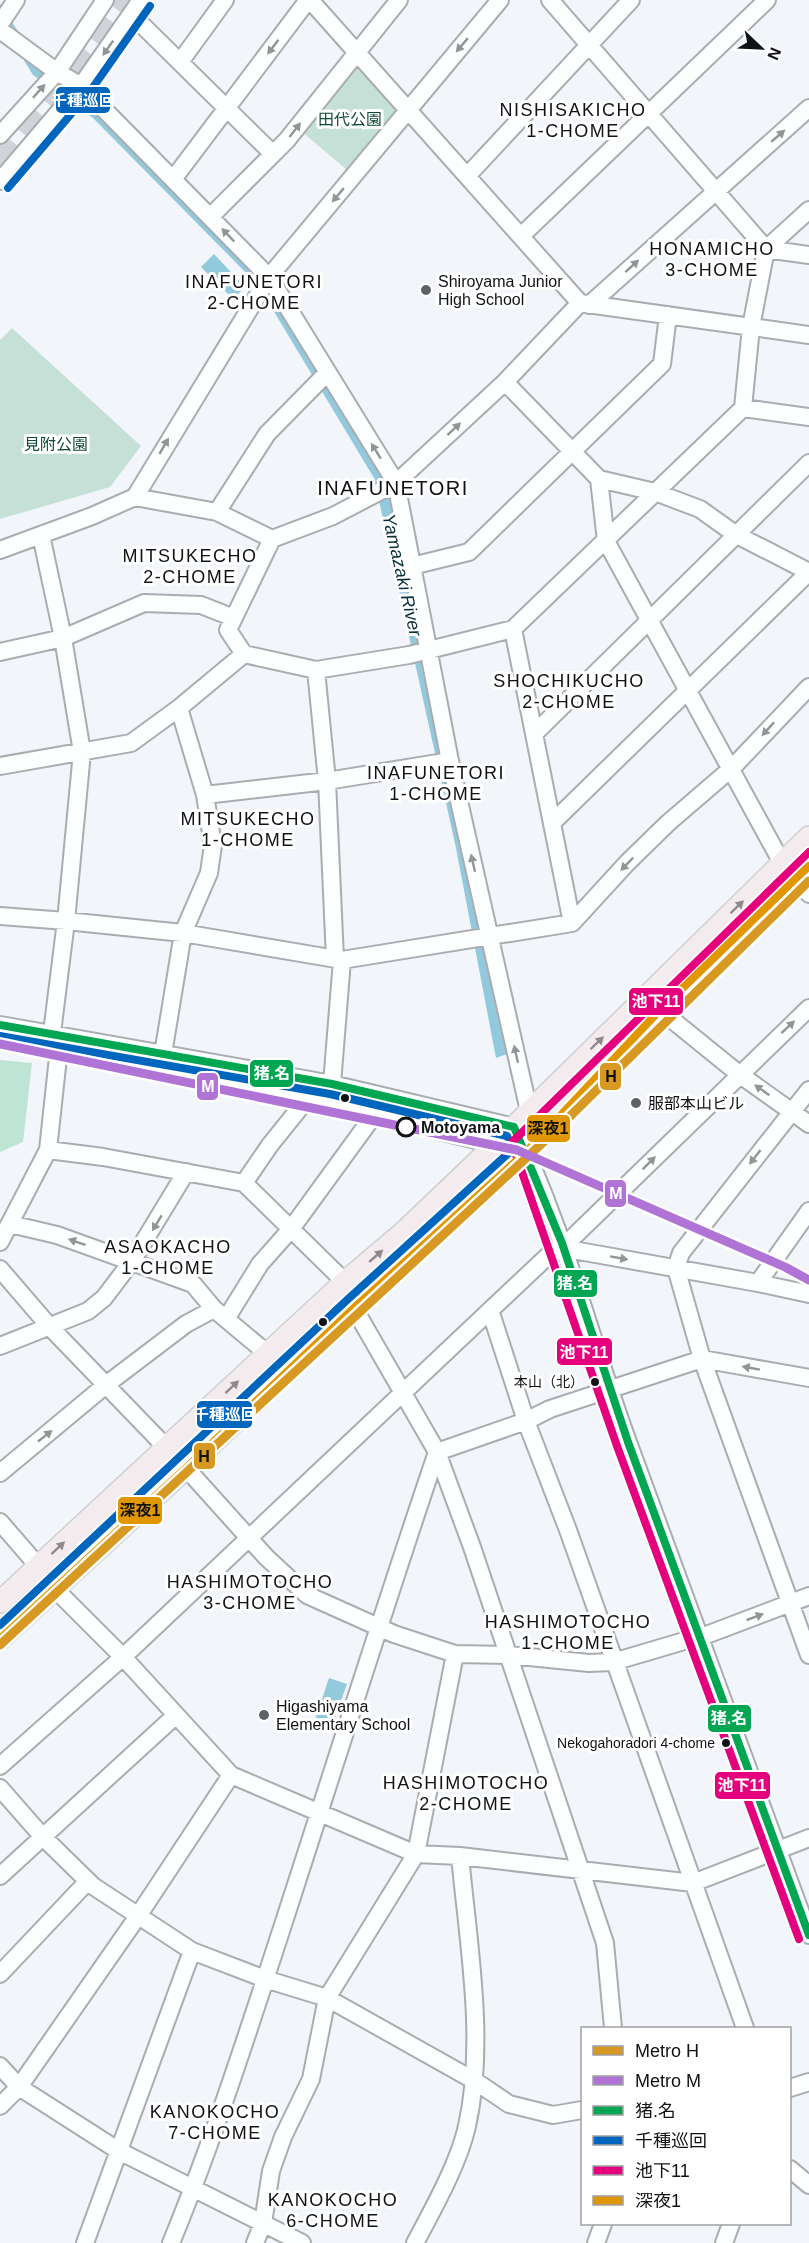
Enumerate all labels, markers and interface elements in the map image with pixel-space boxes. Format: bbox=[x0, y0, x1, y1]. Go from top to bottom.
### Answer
north arrow bbox=[731, 18, 791, 78]
one-way arrow bbox=[456, 37, 469, 53]
one-way arrow bbox=[267, 38, 279, 54]
one-way arrow bbox=[102, 39, 114, 55]
text: N bbox=[764, 45, 784, 62]
one-way arrow bbox=[32, 84, 46, 99]
line badge: 千種巡回 bbox=[55, 86, 111, 114]
text: 千種巡回 bbox=[51, 92, 115, 109]
district label: NISHISAKICHO 1-CHOME bbox=[499, 100, 647, 141]
park label: 田代公園 bbox=[318, 111, 382, 128]
one-way arrow bbox=[289, 122, 301, 137]
one-way arrow bbox=[770, 130, 785, 143]
one-way arrow bbox=[331, 187, 344, 203]
one-way arrow bbox=[221, 227, 235, 242]
district label: HONAMICHO 3-CHOME bbox=[649, 239, 775, 280]
one-way arrow bbox=[625, 259, 639, 273]
district label: INAFUNETORI 2-CHOME bbox=[185, 272, 323, 313]
place label: Shiroyama Junior High School bbox=[438, 273, 563, 308]
marker: Shiroyama Junior High School bbox=[419, 283, 433, 297]
one-way arrow bbox=[446, 423, 461, 436]
park label: 見附公園 bbox=[24, 436, 88, 453]
one-way arrow bbox=[159, 437, 169, 454]
one-way arrow bbox=[370, 443, 381, 459]
district label: INAFUNETORI bbox=[317, 477, 469, 499]
water label: Yamazaki River bbox=[378, 512, 426, 639]
district label: MITSUKECHO 2-CHOME bbox=[122, 546, 258, 587]
district label: SHOCHIKUCHO 2-CHOME bbox=[493, 671, 645, 712]
one-way arrow bbox=[761, 721, 775, 736]
district label: INAFUNETORI 1-CHOME bbox=[367, 763, 505, 804]
district label: MITSUKECHO 1-CHOME bbox=[180, 809, 316, 850]
one-way arrow bbox=[468, 854, 478, 873]
one-way arrow bbox=[621, 856, 635, 870]
one-way arrow bbox=[729, 900, 744, 914]
line badge: 池下11 bbox=[628, 987, 684, 1016]
text: 池下11 bbox=[632, 993, 681, 1010]
one-way arrow bbox=[781, 1020, 796, 1034]
one-way arrow bbox=[590, 1037, 604, 1051]
one-way arrow bbox=[511, 1044, 520, 1063]
line badge: 猪.名 bbox=[249, 1059, 294, 1088]
line badge: H bbox=[599, 1062, 622, 1091]
text: 猪.名 bbox=[254, 1064, 290, 1082]
text: H bbox=[605, 1068, 617, 1085]
line badge: M bbox=[196, 1072, 219, 1101]
text: M bbox=[201, 1078, 215, 1095]
one-way arrow bbox=[754, 1084, 770, 1096]
unlabelled marker bbox=[339, 1092, 351, 1104]
place label: 服部本山ビル bbox=[648, 1095, 744, 1112]
marker: 服部本山ビル bbox=[629, 1096, 643, 1110]
line badge: 深夜1 bbox=[526, 1114, 571, 1143]
marker: Motoyama bbox=[396, 1117, 416, 1137]
place label: Motoyama bbox=[421, 1119, 500, 1136]
text: 深夜1 bbox=[528, 1120, 569, 1137]
one-way arrow bbox=[750, 1149, 762, 1164]
one-way arrow bbox=[641, 1157, 655, 1171]
line badge: M bbox=[604, 1179, 627, 1208]
text: M bbox=[609, 1185, 623, 1202]
one-way arrow bbox=[151, 1215, 162, 1231]
one-way arrow bbox=[68, 1237, 86, 1247]
district label: ASAOKACHO 1-CHOME bbox=[104, 1237, 232, 1278]
one-way arrow bbox=[368, 1249, 384, 1262]
one-way arrow bbox=[610, 1254, 629, 1263]
line badge: 猪.名 bbox=[553, 1269, 598, 1298]
text: 猪.名 bbox=[557, 1274, 593, 1292]
unlabelled marker bbox=[317, 1316, 329, 1328]
line badge: 池下11 bbox=[556, 1337, 613, 1366]
text: 池下11 bbox=[560, 1344, 609, 1361]
one-way arrow bbox=[742, 1363, 761, 1372]
place label: 本山（北） bbox=[514, 1374, 584, 1390]
marker: 本山（北） bbox=[589, 1376, 601, 1388]
one-way arrow bbox=[225, 1380, 240, 1394]
line badge: 千種巡回 bbox=[196, 1400, 253, 1429]
text: 千種巡回 bbox=[193, 1406, 257, 1423]
one-way arrow bbox=[37, 1429, 53, 1442]
line badge: H bbox=[193, 1442, 216, 1470]
text: H bbox=[198, 1448, 210, 1465]
line badge: 深夜1 bbox=[117, 1496, 163, 1525]
text: 深夜1 bbox=[120, 1502, 161, 1519]
one-way arrow bbox=[51, 1541, 66, 1555]
district label: HASHIMOTOCHO 3-CHOME bbox=[167, 1572, 333, 1613]
one-way arrow bbox=[746, 1611, 764, 1621]
district label: HASHIMOTOCHO 1-CHOME bbox=[485, 1612, 651, 1653]
place label: Higashiyama Elementary School bbox=[276, 1698, 410, 1733]
line badge: 猪.名 bbox=[707, 1704, 752, 1733]
marker: Higashiyama Elementary School bbox=[257, 1708, 271, 1722]
text: 猪.名 bbox=[711, 1709, 747, 1727]
place label: Nekogahoradori 4-chome bbox=[557, 1735, 715, 1751]
marker: Nekogahoradori 4-chome bbox=[720, 1737, 732, 1749]
line badge: 池下11 bbox=[714, 1771, 771, 1800]
district label: HASHIMOTOCHO 2-CHOME bbox=[383, 1773, 549, 1814]
text: 池下11 bbox=[718, 1777, 767, 1794]
legend bbox=[581, 2027, 791, 2225]
text: Metro H bbox=[635, 2041, 699, 2061]
text: Metro M bbox=[635, 2071, 701, 2091]
text: 猪.名 bbox=[635, 2101, 676, 2121]
district label: KANOKOCHO 7-CHOME bbox=[150, 2102, 280, 2143]
text: 千種巡回 bbox=[635, 2131, 707, 2151]
text: 池下11 bbox=[635, 2161, 690, 2181]
district label: KANOKOCHO 6-CHOME bbox=[268, 2190, 398, 2231]
text: 深夜1 bbox=[635, 2191, 681, 2211]

